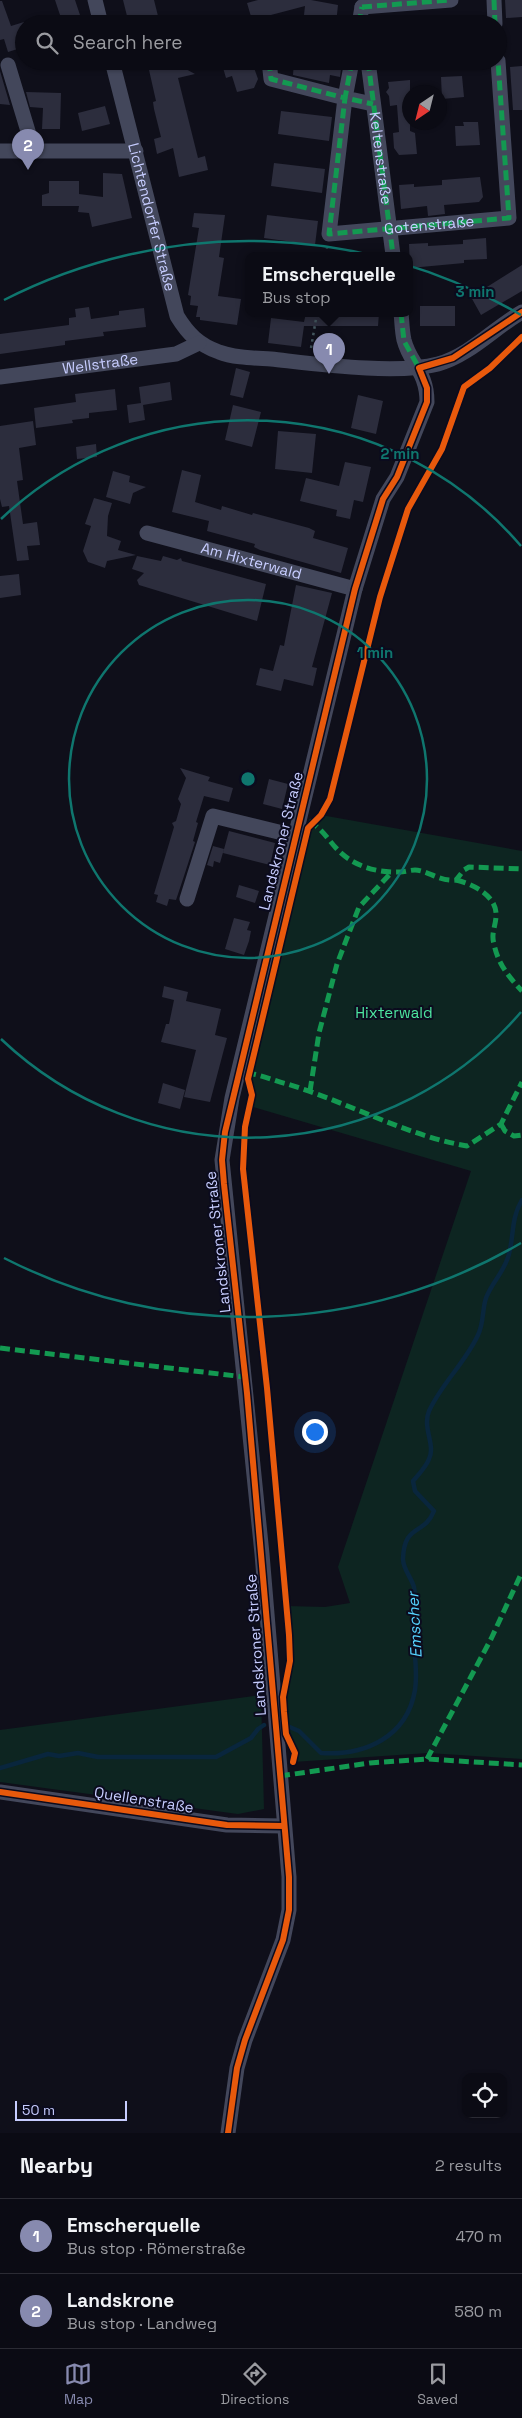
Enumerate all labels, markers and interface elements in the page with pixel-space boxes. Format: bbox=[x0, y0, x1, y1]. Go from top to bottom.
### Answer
search box bbox=[15, 15, 507, 70]
icon: search bbox=[33, 29, 61, 57]
text: Search here bbox=[73, 30, 183, 55]
north arrow bbox=[402, 85, 447, 130]
street label: Keltenstraße bbox=[366, 111, 396, 206]
pin: 2 bbox=[12, 129, 44, 170]
street label: Lichtendorfer Straße bbox=[124, 141, 180, 293]
street label: Gotenstraße bbox=[383, 211, 475, 238]
popup bbox=[245, 252, 413, 317]
text: Emscherquelle bbox=[262, 262, 396, 287]
text: 3 min bbox=[456, 282, 494, 301]
text: Bus stop bbox=[262, 287, 331, 308]
pin: 1 bbox=[313, 333, 345, 374]
street label: Wellstraße bbox=[61, 349, 139, 378]
text: 2 min bbox=[381, 444, 419, 463]
street label: Am Hixterwald bbox=[199, 538, 304, 583]
text: 1 min bbox=[357, 643, 393, 662]
street label: Landskroner Straße bbox=[254, 769, 307, 912]
centre of rings bbox=[239, 770, 257, 788]
park label: Hixterwald bbox=[355, 1003, 433, 1022]
street label: Landskroner Straße bbox=[201, 1170, 234, 1314]
your location bbox=[302, 1419, 328, 1445]
street label: Landskroner Straße bbox=[241, 1573, 270, 1717]
water label: Emscher bbox=[402, 1589, 427, 1659]
street label: Quellenstraße bbox=[93, 1782, 195, 1817]
map controls bbox=[462, 2073, 507, 2118]
button: locate bbox=[462, 2073, 507, 2118]
scale bar bbox=[15, 2098, 128, 2121]
text: 50 m bbox=[22, 2101, 55, 2119]
text: Nearby bbox=[20, 2152, 93, 2179]
text: 2 results bbox=[435, 2155, 502, 2176]
text: Emscherquelle bbox=[67, 2213, 201, 2238]
text: 1 bbox=[32, 2226, 40, 2247]
text: 470 m bbox=[455, 2226, 502, 2247]
text: Bus stop · Römerstraße bbox=[67, 2238, 246, 2259]
text: Landskrone bbox=[67, 2288, 174, 2313]
text: 2 bbox=[31, 2301, 41, 2322]
text: 580 m bbox=[454, 2301, 502, 2322]
text: Bus stop · Landweg bbox=[67, 2313, 217, 2334]
tab: Map bbox=[64, 2360, 93, 2408]
tab: Directions bbox=[221, 2360, 289, 2408]
tab: Saved bbox=[417, 2360, 458, 2408]

